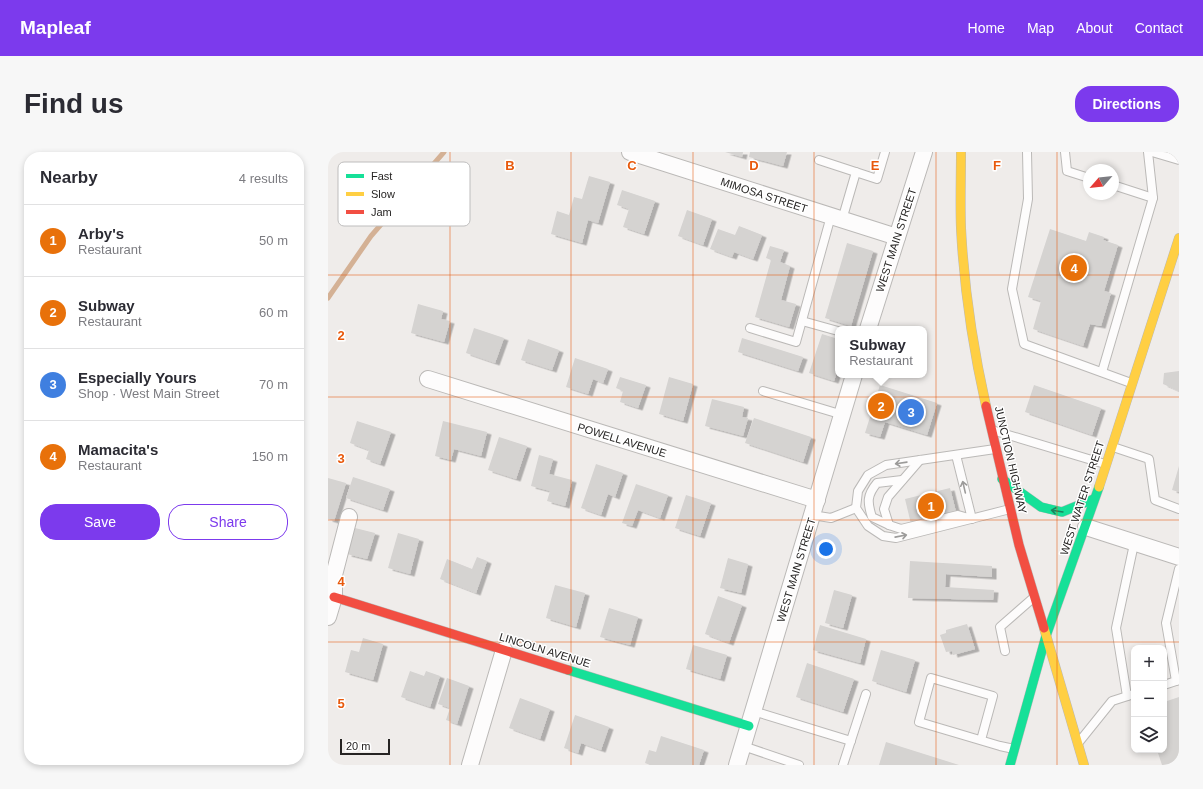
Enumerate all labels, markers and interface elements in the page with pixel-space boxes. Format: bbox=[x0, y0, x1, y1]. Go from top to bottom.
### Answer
text: Mapleaf bbox=[20, 17, 91, 38]
text: Home bbox=[968, 20, 1005, 36]
text: Map bbox=[1027, 20, 1054, 36]
text: About bbox=[1076, 20, 1113, 36]
text: Contact bbox=[1135, 20, 1183, 36]
button: Directions bbox=[1075, 86, 1179, 122]
text: Find us bbox=[24, 88, 124, 119]
text: B bbox=[505, 158, 515, 173]
text: C bbox=[627, 158, 637, 173]
text: D bbox=[749, 158, 759, 173]
text: E bbox=[871, 158, 880, 173]
text: F bbox=[993, 158, 1001, 173]
legend bbox=[338, 162, 470, 226]
north arrow bbox=[1083, 164, 1119, 200]
text: Nearby bbox=[40, 168, 98, 187]
text: Fast bbox=[371, 170, 392, 182]
text: 4 results bbox=[239, 171, 288, 186]
street label: MIMOSA STREET bbox=[719, 175, 809, 215]
street label: WEST MAIN STREET bbox=[874, 186, 919, 293]
text: Slow bbox=[371, 188, 395, 200]
text: Jam bbox=[371, 206, 392, 218]
text: Arby's bbox=[78, 225, 124, 242]
text: 1 bbox=[49, 233, 57, 248]
text: 50 m bbox=[259, 233, 288, 248]
text: Restaurant bbox=[78, 242, 142, 257]
pin: 4 bbox=[1061, 253, 1087, 283]
text: Subway bbox=[78, 297, 135, 314]
text: 2 bbox=[49, 305, 57, 320]
text: 60 m bbox=[259, 305, 288, 320]
text: Restaurant bbox=[78, 314, 142, 329]
popup bbox=[835, 326, 927, 378]
text: 2 bbox=[337, 328, 345, 343]
text: Subway bbox=[849, 336, 906, 353]
text: Restaurant bbox=[849, 353, 913, 368]
text: Especially Yours bbox=[78, 369, 197, 386]
text: 3 bbox=[49, 377, 57, 392]
text: 70 m bbox=[259, 377, 288, 392]
text: Shop · West Main Street bbox=[78, 386, 219, 401]
pin: 2 bbox=[868, 391, 894, 421]
pin: 3 bbox=[898, 397, 924, 427]
street label: JUNCTION HIGHWAY bbox=[993, 405, 1029, 516]
street label: POWELL AVENUE bbox=[576, 421, 668, 459]
street label: WEST WATER STREET bbox=[1058, 439, 1106, 557]
text: Mamacita's bbox=[78, 441, 158, 458]
text: 4 bbox=[49, 449, 57, 464]
text: 150 m bbox=[252, 449, 288, 464]
text: 3 bbox=[337, 451, 345, 466]
text: Restaurant bbox=[78, 458, 142, 473]
one-way arrow bbox=[895, 459, 908, 467]
one-way arrow bbox=[960, 481, 967, 494]
pin: 1 bbox=[918, 491, 944, 521]
button: Save bbox=[40, 504, 160, 540]
button: Share bbox=[168, 504, 288, 540]
one-way arrow bbox=[1051, 507, 1064, 515]
street label: WEST MAIN STREET bbox=[774, 516, 818, 624]
one-way arrow bbox=[895, 532, 908, 540]
your location bbox=[816, 539, 836, 559]
text: 4 bbox=[337, 574, 345, 589]
street label: LINCOLN AVENUE bbox=[498, 630, 592, 670]
map controls bbox=[1131, 645, 1167, 753]
button: + bbox=[1131, 645, 1167, 681]
button: − bbox=[1131, 681, 1167, 717]
text: 5 bbox=[337, 696, 345, 711]
button: layers bbox=[1131, 717, 1167, 753]
scale bar bbox=[340, 737, 390, 756]
text: 20 m bbox=[346, 740, 370, 752]

